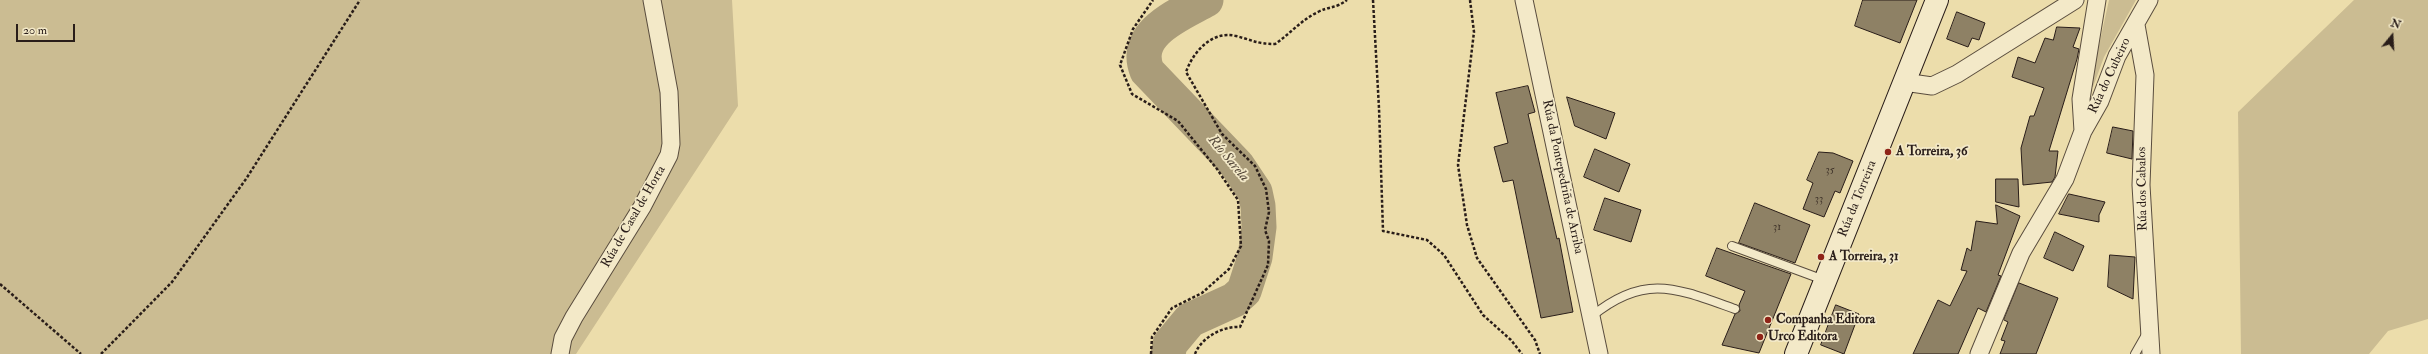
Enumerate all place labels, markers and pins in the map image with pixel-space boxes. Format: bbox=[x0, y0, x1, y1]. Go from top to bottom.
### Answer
place label: A Torreira, 36 bbox=[1896, 144, 1968, 160]
marker: A Torreira, 36 bbox=[1883, 147, 1893, 157]
place label: A Torreira, 31 bbox=[1829, 249, 1899, 265]
marker: A Torreira, 31 bbox=[1816, 252, 1826, 262]
place label: Companha Editora bbox=[1776, 312, 1875, 328]
marker: Companha Editora bbox=[1763, 315, 1773, 325]
place label: Urco Editora bbox=[1768, 329, 1837, 345]
marker: Urco Editora bbox=[1755, 332, 1765, 342]

